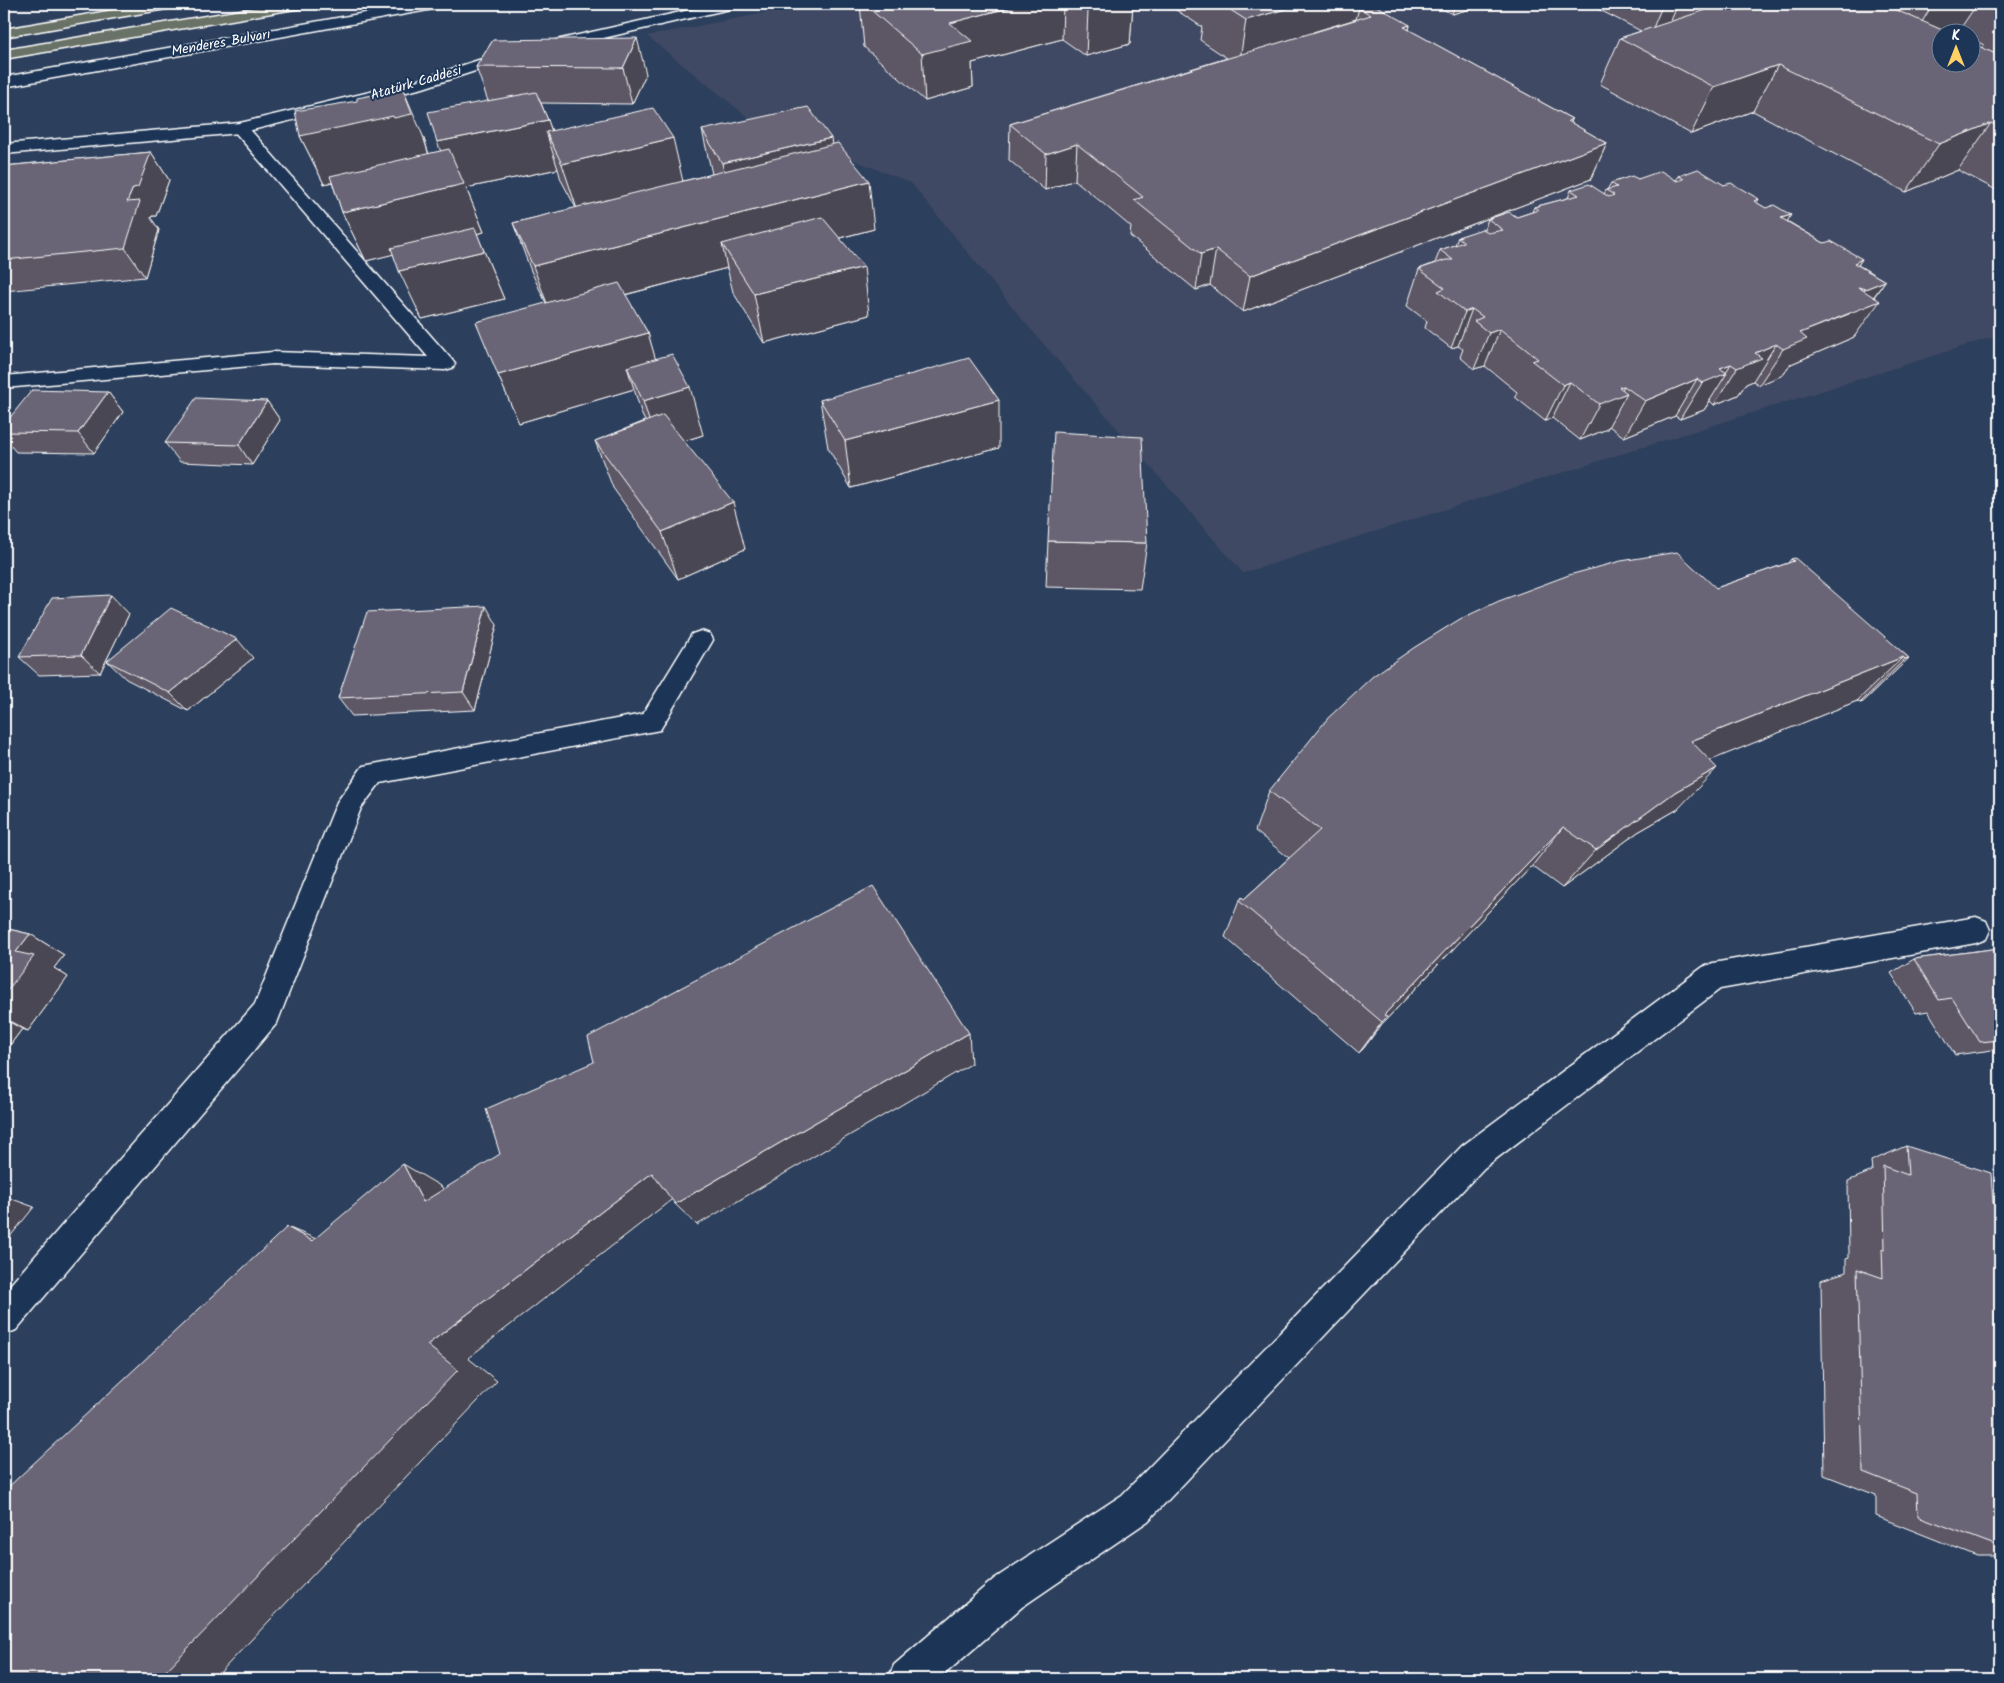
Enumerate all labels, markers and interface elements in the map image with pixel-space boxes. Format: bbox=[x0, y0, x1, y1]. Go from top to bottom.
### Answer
north arrow bbox=[1932, 22, 1982, 72]
street label: Menderes Bulvarı bbox=[170, 23, 273, 63]
text: K bbox=[1952, 25, 1961, 47]
street label: Atatürk Caddesi bbox=[368, 59, 465, 107]

